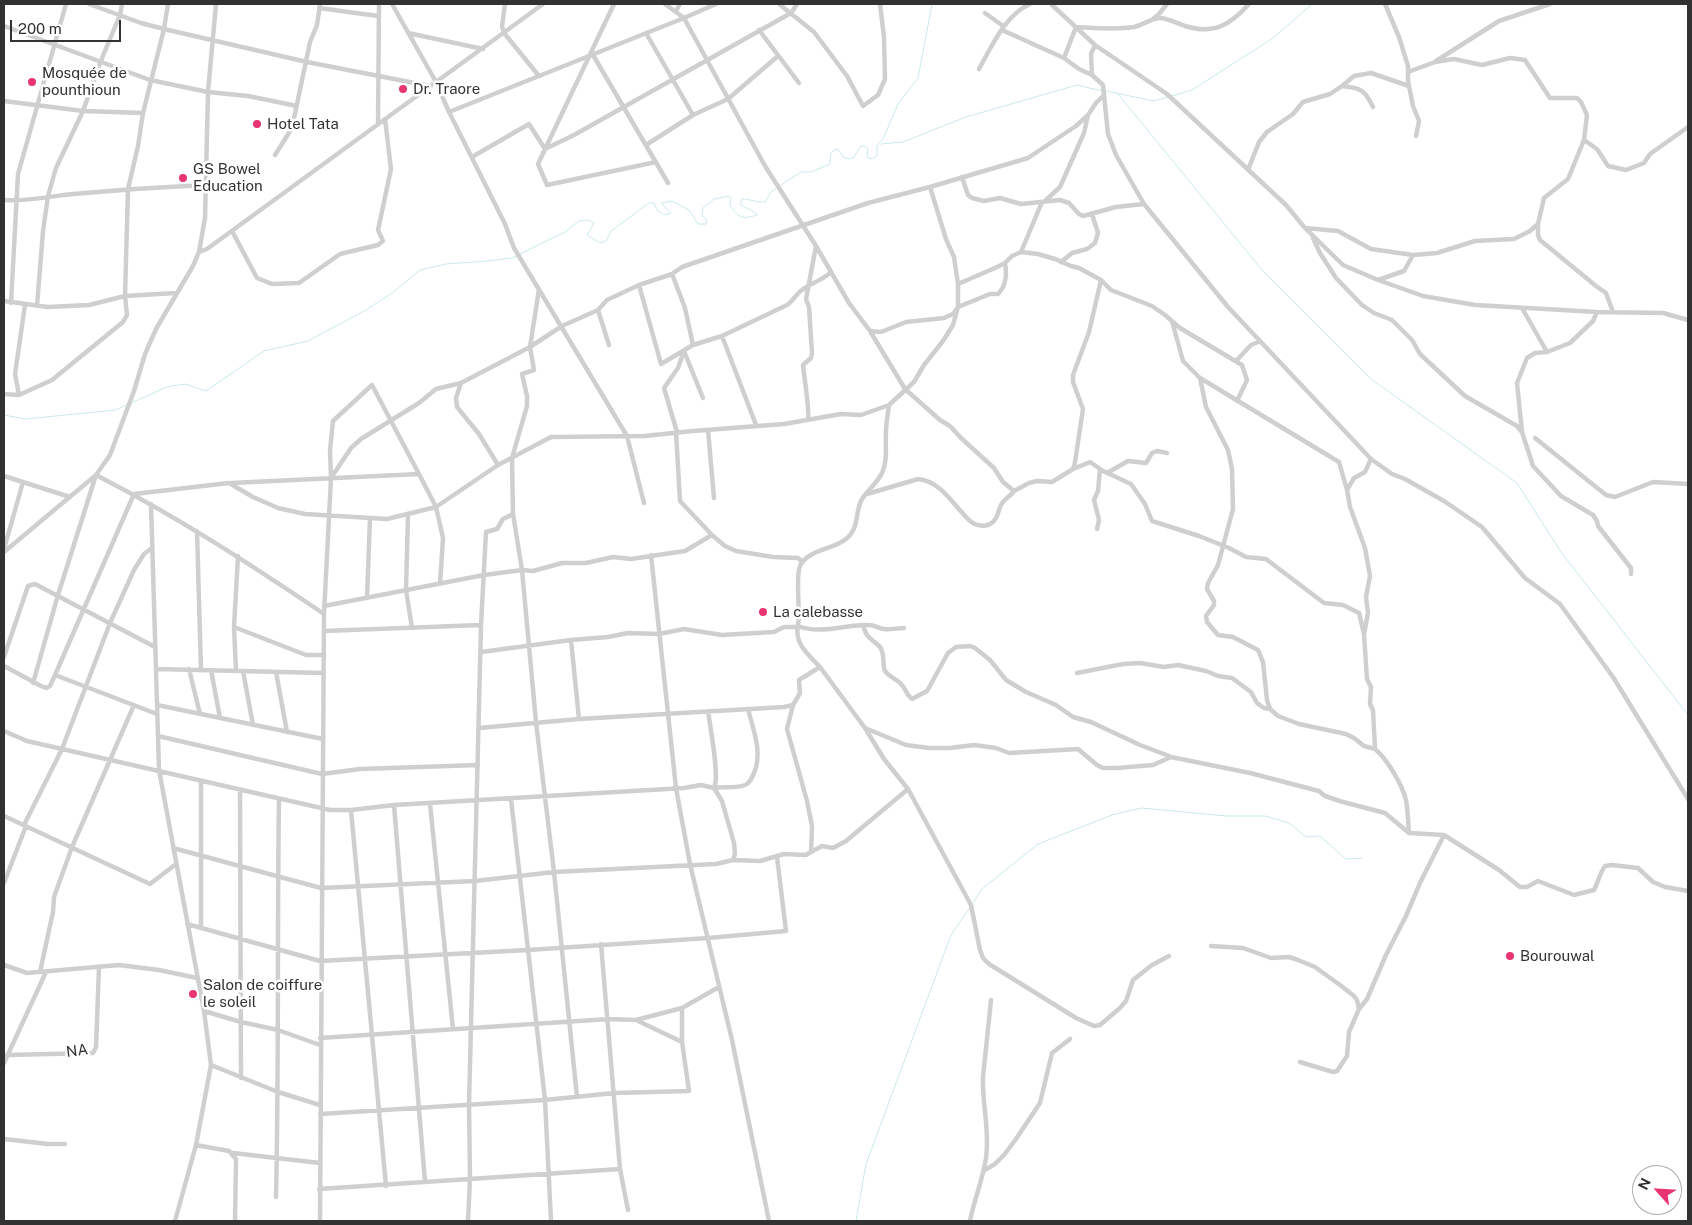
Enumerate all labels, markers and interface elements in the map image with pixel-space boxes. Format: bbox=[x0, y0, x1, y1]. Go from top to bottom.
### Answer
scale bar bbox=[12, 10, 124, 42]
text: 200 m bbox=[18, 20, 62, 37]
place label: Mosquée de pounthioun bbox=[42, 64, 127, 99]
marker: Mosquée de pounthioun bbox=[26, 76, 38, 88]
place label: Dr. Traore bbox=[413, 80, 480, 98]
marker: Dr. Traore bbox=[397, 83, 409, 95]
place label: Hotel Tata bbox=[267, 115, 339, 133]
marker: Hotel Tata bbox=[251, 118, 263, 130]
place label: GS Bowel Education bbox=[193, 160, 263, 195]
marker: GS Bowel Education bbox=[177, 172, 189, 184]
place label: La calebasse bbox=[773, 603, 863, 621]
marker: La calebasse bbox=[757, 606, 769, 618]
place label: Bourouwal bbox=[1520, 947, 1595, 965]
marker: Bourouwal bbox=[1504, 950, 1516, 962]
place label: Salon de coiffure le soleil bbox=[203, 976, 322, 1011]
marker: Salon de coiffure le soleil bbox=[187, 988, 199, 1000]
street label: NA bbox=[65, 1041, 89, 1061]
north arrow bbox=[1632, 1165, 1682, 1215]
text: N bbox=[1635, 1175, 1654, 1192]

